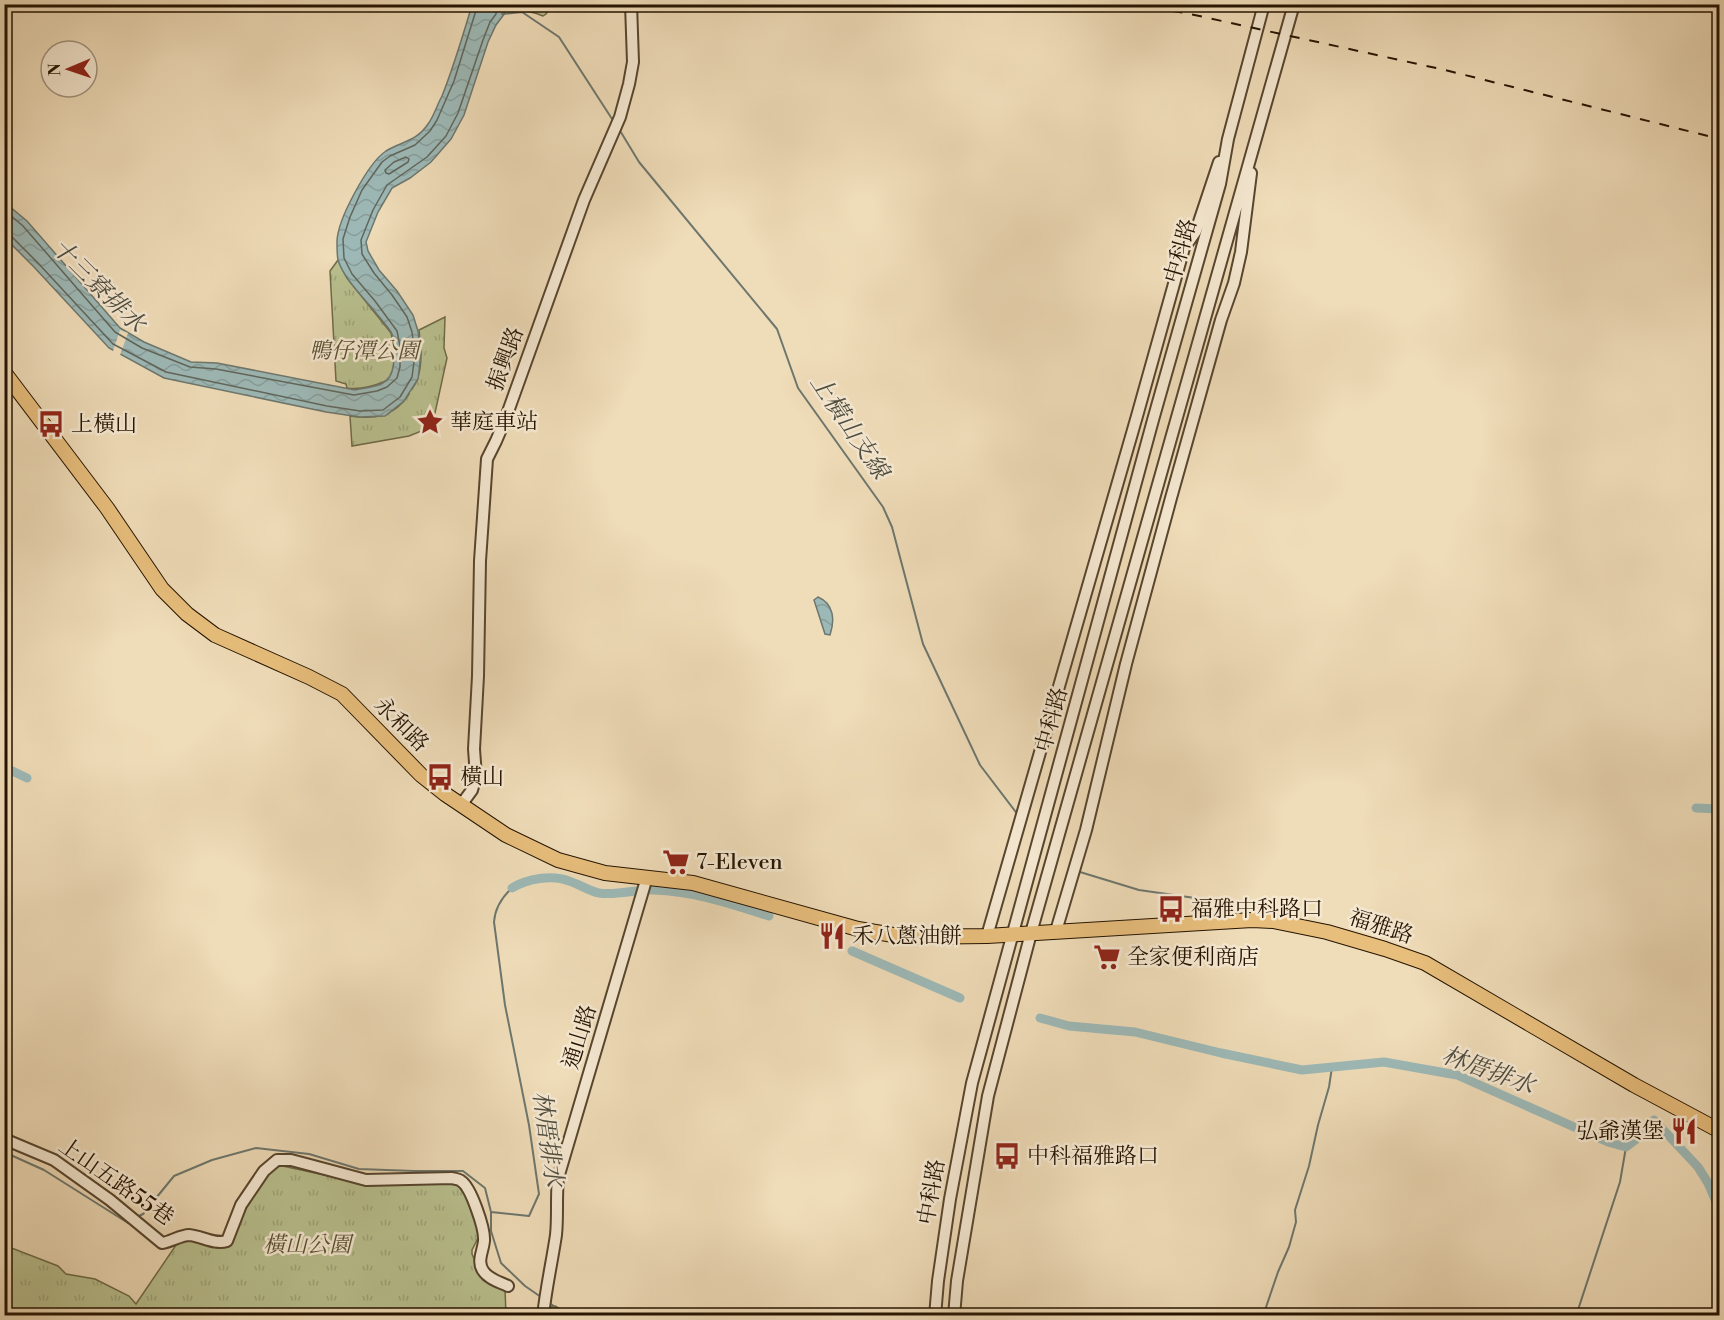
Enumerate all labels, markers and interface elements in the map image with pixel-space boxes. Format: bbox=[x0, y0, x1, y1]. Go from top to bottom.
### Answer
north arrow bbox=[39, 39, 99, 99]
text: N bbox=[45, 62, 65, 76]
street label: 中科路 bbox=[1159, 216, 1203, 286]
water label: 十三寮排水 bbox=[45, 233, 152, 340]
street label: 振興路 bbox=[482, 323, 530, 395]
park label: 鴨仔潭公園 bbox=[309, 338, 422, 365]
water label: 上橫山支線 bbox=[803, 369, 897, 488]
place icon: 華庭車站 bbox=[415, 407, 445, 437]
bus stop icon: 上橫山 bbox=[36, 409, 66, 439]
place label: 華庭車站 bbox=[450, 409, 538, 436]
place label: 上橫山 bbox=[71, 411, 137, 438]
street label: 中科路 bbox=[1030, 685, 1074, 755]
street label: 永和路 bbox=[368, 692, 434, 758]
bus stop icon: 橫山 bbox=[425, 762, 455, 792]
place label: 橫山 bbox=[460, 764, 504, 791]
supermarket icon: 7-Eleven bbox=[661, 847, 691, 877]
place label: 7-Eleven bbox=[696, 849, 783, 876]
bus stop icon: 福雅中科路口 bbox=[1156, 894, 1186, 924]
place label: 福雅中科路口 bbox=[1191, 896, 1323, 923]
street label: 福雅路 bbox=[1345, 904, 1417, 950]
restaurant icon: 禾八蔥油餅 bbox=[817, 921, 847, 951]
place label: 禾八蔥油餅 bbox=[852, 923, 962, 950]
supermarket icon: 全家便利商店 bbox=[1092, 942, 1122, 972]
place label: 全家便利商店 bbox=[1127, 944, 1259, 971]
street label: 通山路 bbox=[557, 1001, 603, 1073]
water label: 林厝排水 bbox=[1438, 1040, 1540, 1102]
water label: 林厝排水 bbox=[525, 1089, 569, 1191]
restaurant icon: 弘爺漢堡 bbox=[1669, 1116, 1699, 1146]
place label: 弘爺漢堡 bbox=[1576, 1118, 1664, 1145]
street label: 上山五路55巷 bbox=[53, 1132, 179, 1232]
bus stop icon: 中科福雅路口 bbox=[992, 1141, 1022, 1171]
place label: 中科福雅路口 bbox=[1027, 1143, 1159, 1170]
street label: 中科路 bbox=[913, 1157, 951, 1227]
park label: 橫山公園 bbox=[263, 1232, 354, 1259]

